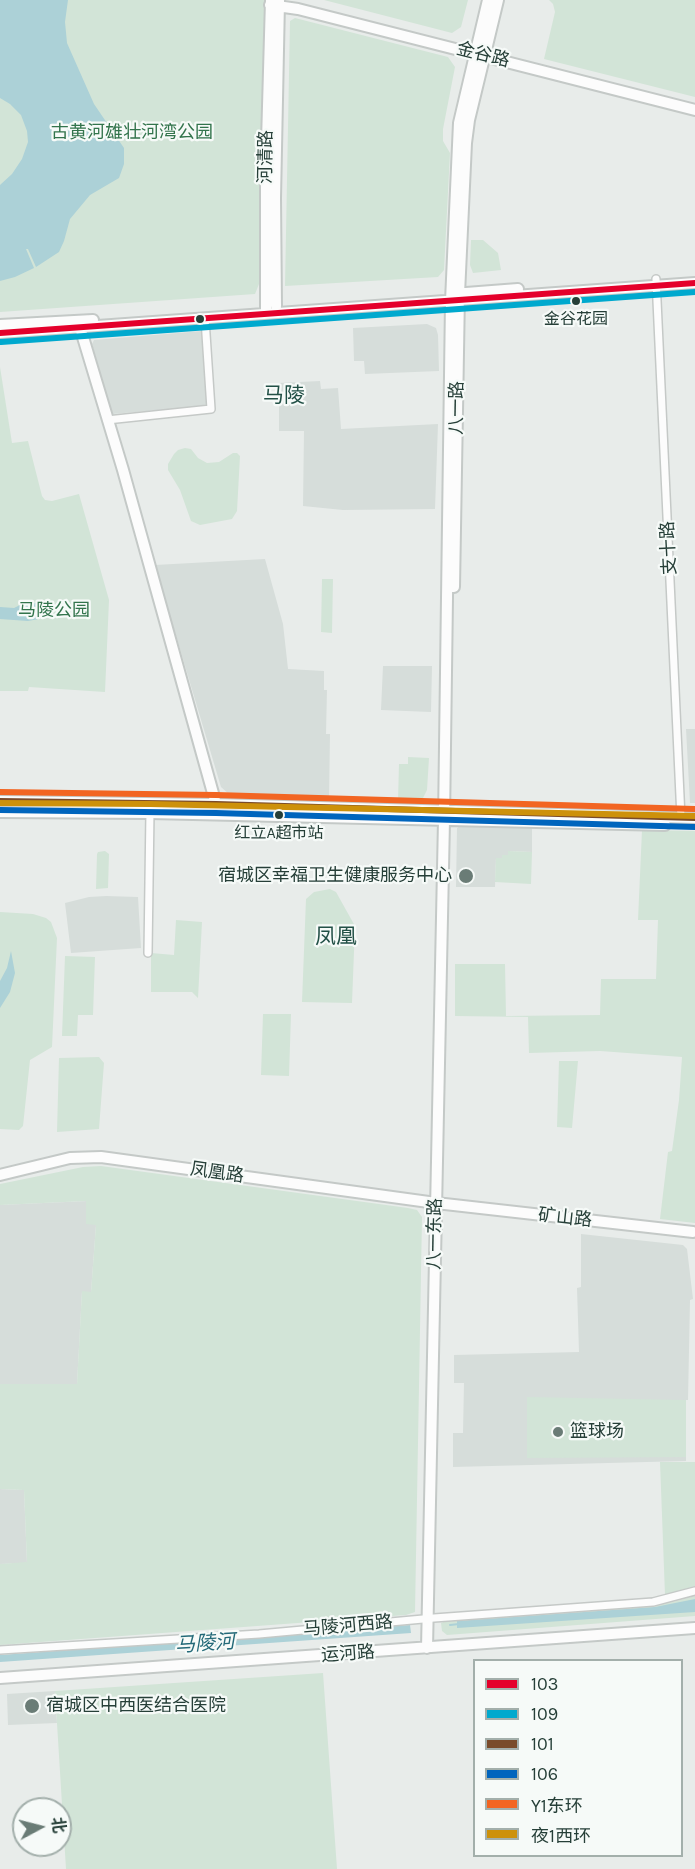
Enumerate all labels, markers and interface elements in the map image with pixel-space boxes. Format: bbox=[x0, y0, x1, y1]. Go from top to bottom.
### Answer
street label: 金谷路 bbox=[454, 38, 512, 72]
park label: 古黄河雄壮河湾公园 bbox=[51, 122, 213, 144]
street label: 河清路 bbox=[255, 130, 277, 184]
marker: 金谷花园 bbox=[570, 295, 582, 307]
place label: 金谷花园 bbox=[544, 309, 608, 329]
unlabelled marker bbox=[194, 313, 206, 325]
street label: 八一路 bbox=[446, 381, 468, 435]
district label: 马陵 bbox=[263, 383, 305, 409]
street label: 支十路 bbox=[657, 520, 681, 576]
park label: 马陵公园 bbox=[18, 600, 90, 622]
marker: 红立A超市站 bbox=[273, 809, 285, 821]
place label: 红立A超市站 bbox=[234, 823, 324, 843]
place label: 宿城区幸福卫生健康服务中心 bbox=[218, 865, 452, 887]
marker: 宿城区幸福卫生健康服务中心 bbox=[457, 867, 475, 885]
district label: 凤凰 bbox=[315, 924, 357, 950]
street label: 凤凰路 bbox=[189, 1159, 245, 1187]
street label: 八一东路 bbox=[424, 1198, 446, 1270]
street label: 矿山路 bbox=[537, 1204, 593, 1232]
place label: 篮球场 bbox=[570, 1421, 624, 1443]
marker: 篮球场 bbox=[551, 1425, 565, 1439]
street label: 马陵河西路 bbox=[302, 1611, 394, 1641]
water label: 马陵河 bbox=[174, 1630, 236, 1658]
street label: 运河路 bbox=[320, 1641, 376, 1667]
legend bbox=[473, 1659, 683, 1857]
text: 103 bbox=[531, 1673, 558, 1695]
place label: 宿城区中西医结合医院 bbox=[46, 1695, 226, 1717]
marker: 宿城区中西医结合医院 bbox=[23, 1697, 41, 1715]
text: 109 bbox=[531, 1703, 558, 1725]
text: 101 bbox=[531, 1733, 554, 1755]
text: 106 bbox=[531, 1763, 558, 1785]
text: Y1东环 bbox=[531, 1795, 583, 1817]
north arrow bbox=[12, 1797, 72, 1857]
text: 北 bbox=[48, 1816, 69, 1834]
text: 夜1西环 bbox=[531, 1825, 591, 1847]

